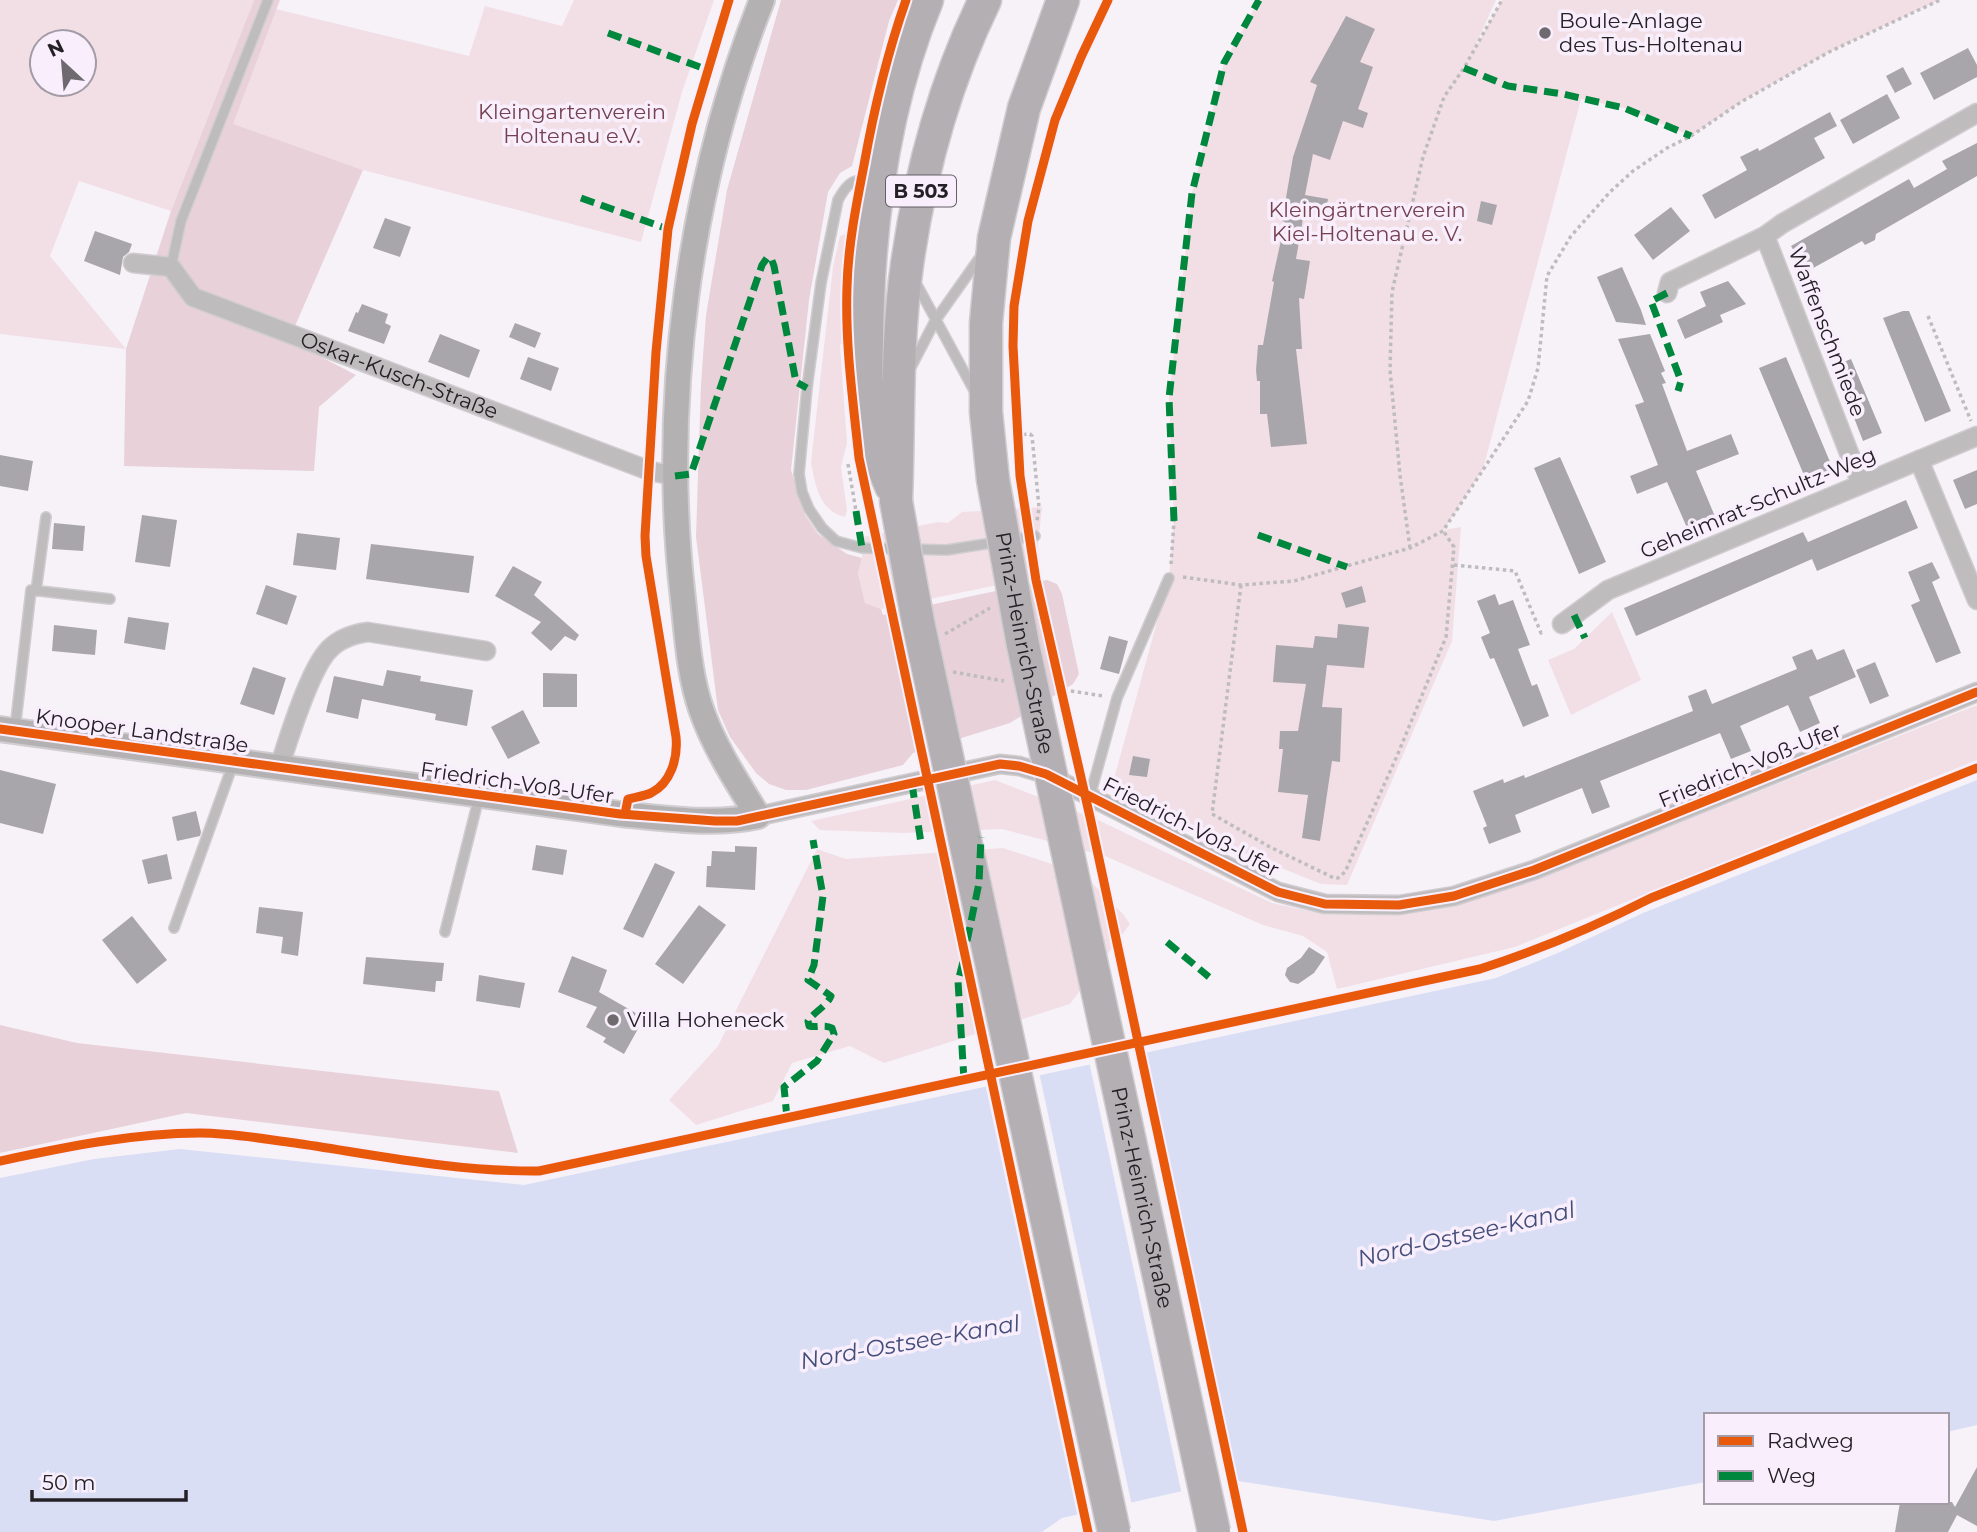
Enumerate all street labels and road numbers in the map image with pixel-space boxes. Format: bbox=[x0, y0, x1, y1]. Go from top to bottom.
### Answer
road number: B 503 bbox=[886, 176, 956, 206]
street label: Waffenschmiede bbox=[1784, 244, 1871, 420]
street label: Oskar-Kusch-Straße bbox=[297, 326, 502, 424]
street label: Geheimrat-Schultz-Weg bbox=[1636, 441, 1879, 564]
street label: Prinz-Heinrich-Straße bbox=[991, 530, 1059, 757]
street label: Knooper Landstraße bbox=[34, 703, 250, 758]
street label: Friedrich-Voß-Ufer bbox=[1655, 716, 1845, 813]
street label: Friedrich-Voß-Ufer bbox=[419, 757, 615, 808]
street label: Friedrich-Voß-Ufer bbox=[1099, 771, 1284, 882]
street label: Prinz-Heinrich-Straße bbox=[1106, 1084, 1179, 1311]

